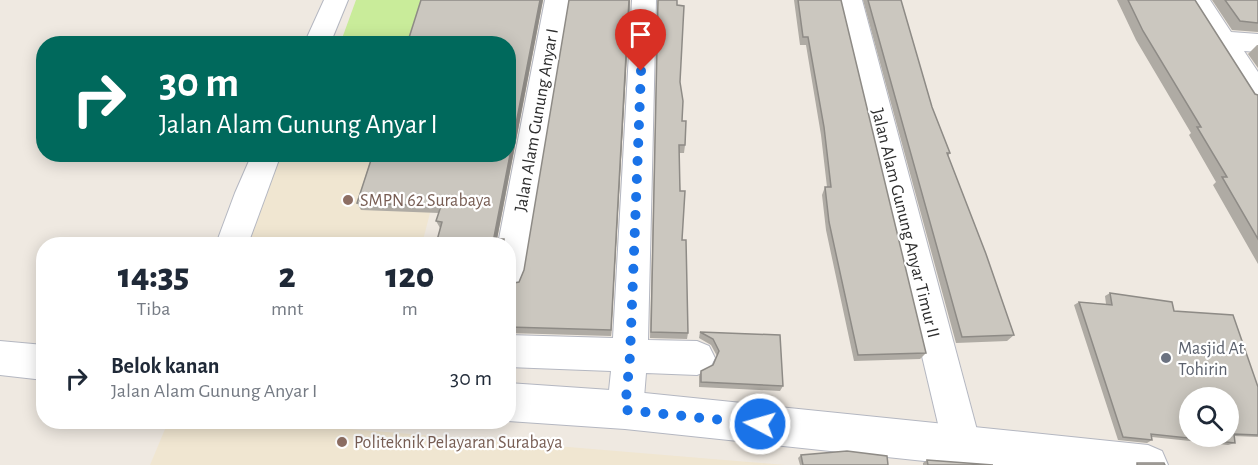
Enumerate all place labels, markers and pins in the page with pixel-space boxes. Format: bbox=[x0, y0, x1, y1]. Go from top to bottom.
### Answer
pin bbox=[615, 9, 666, 71]
place label: SMPN 62 Surabaya bbox=[360, 192, 491, 210]
marker: SMPN 62 Surabaya bbox=[341, 193, 355, 207]
place label: Masjid At Tohirin bbox=[1178, 340, 1244, 379]
marker: Masjid At Tohirin bbox=[1159, 351, 1173, 365]
place label: Politeknik Pelayaran Surabaya bbox=[354, 434, 563, 452]
marker: Politeknik Pelayaran Surabaya bbox=[335, 435, 349, 449]

